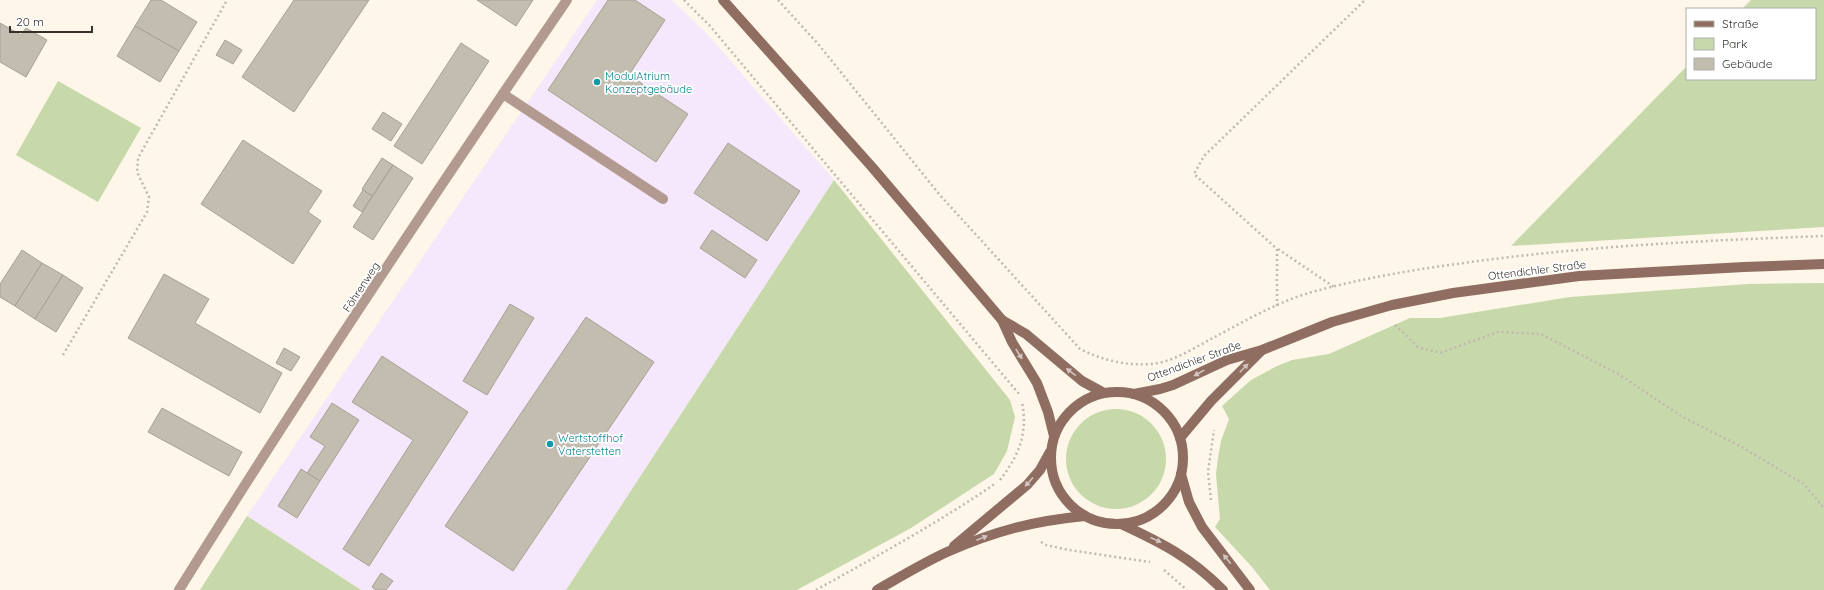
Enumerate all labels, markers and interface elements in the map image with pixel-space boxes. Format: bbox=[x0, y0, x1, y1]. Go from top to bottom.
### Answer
scale bar bbox=[10, 8, 92, 34]
legend bbox=[1686, 8, 1816, 80]
text: 20 m bbox=[16, 14, 44, 29]
text: Straße bbox=[1722, 16, 1759, 31]
text: Park bbox=[1722, 36, 1747, 51]
text: Gebäude bbox=[1722, 56, 1773, 71]
place label: ModulAtrium Konzeptgebäude bbox=[605, 69, 692, 96]
marker: ModulAtrium Konzeptgebäude bbox=[592, 77, 602, 87]
street label: Ottendichler Straße bbox=[1487, 257, 1587, 283]
street label: Föhrenweg bbox=[340, 259, 382, 315]
street label: Ottendichler Straße bbox=[1145, 338, 1243, 384]
one-way arrow bbox=[1016, 348, 1023, 360]
one-way arrow bbox=[1239, 363, 1249, 373]
one-way arrow bbox=[1065, 368, 1076, 377]
one-way arrow bbox=[1193, 369, 1205, 376]
place label: Wertstoffhof Vaterstetten bbox=[558, 431, 623, 458]
marker: Wertstoffhof Vaterstetten bbox=[545, 439, 555, 449]
one-way arrow bbox=[1025, 477, 1034, 487]
one-way arrow bbox=[977, 535, 989, 541]
one-way arrow bbox=[1151, 537, 1162, 543]
one-way arrow bbox=[1222, 554, 1231, 565]

